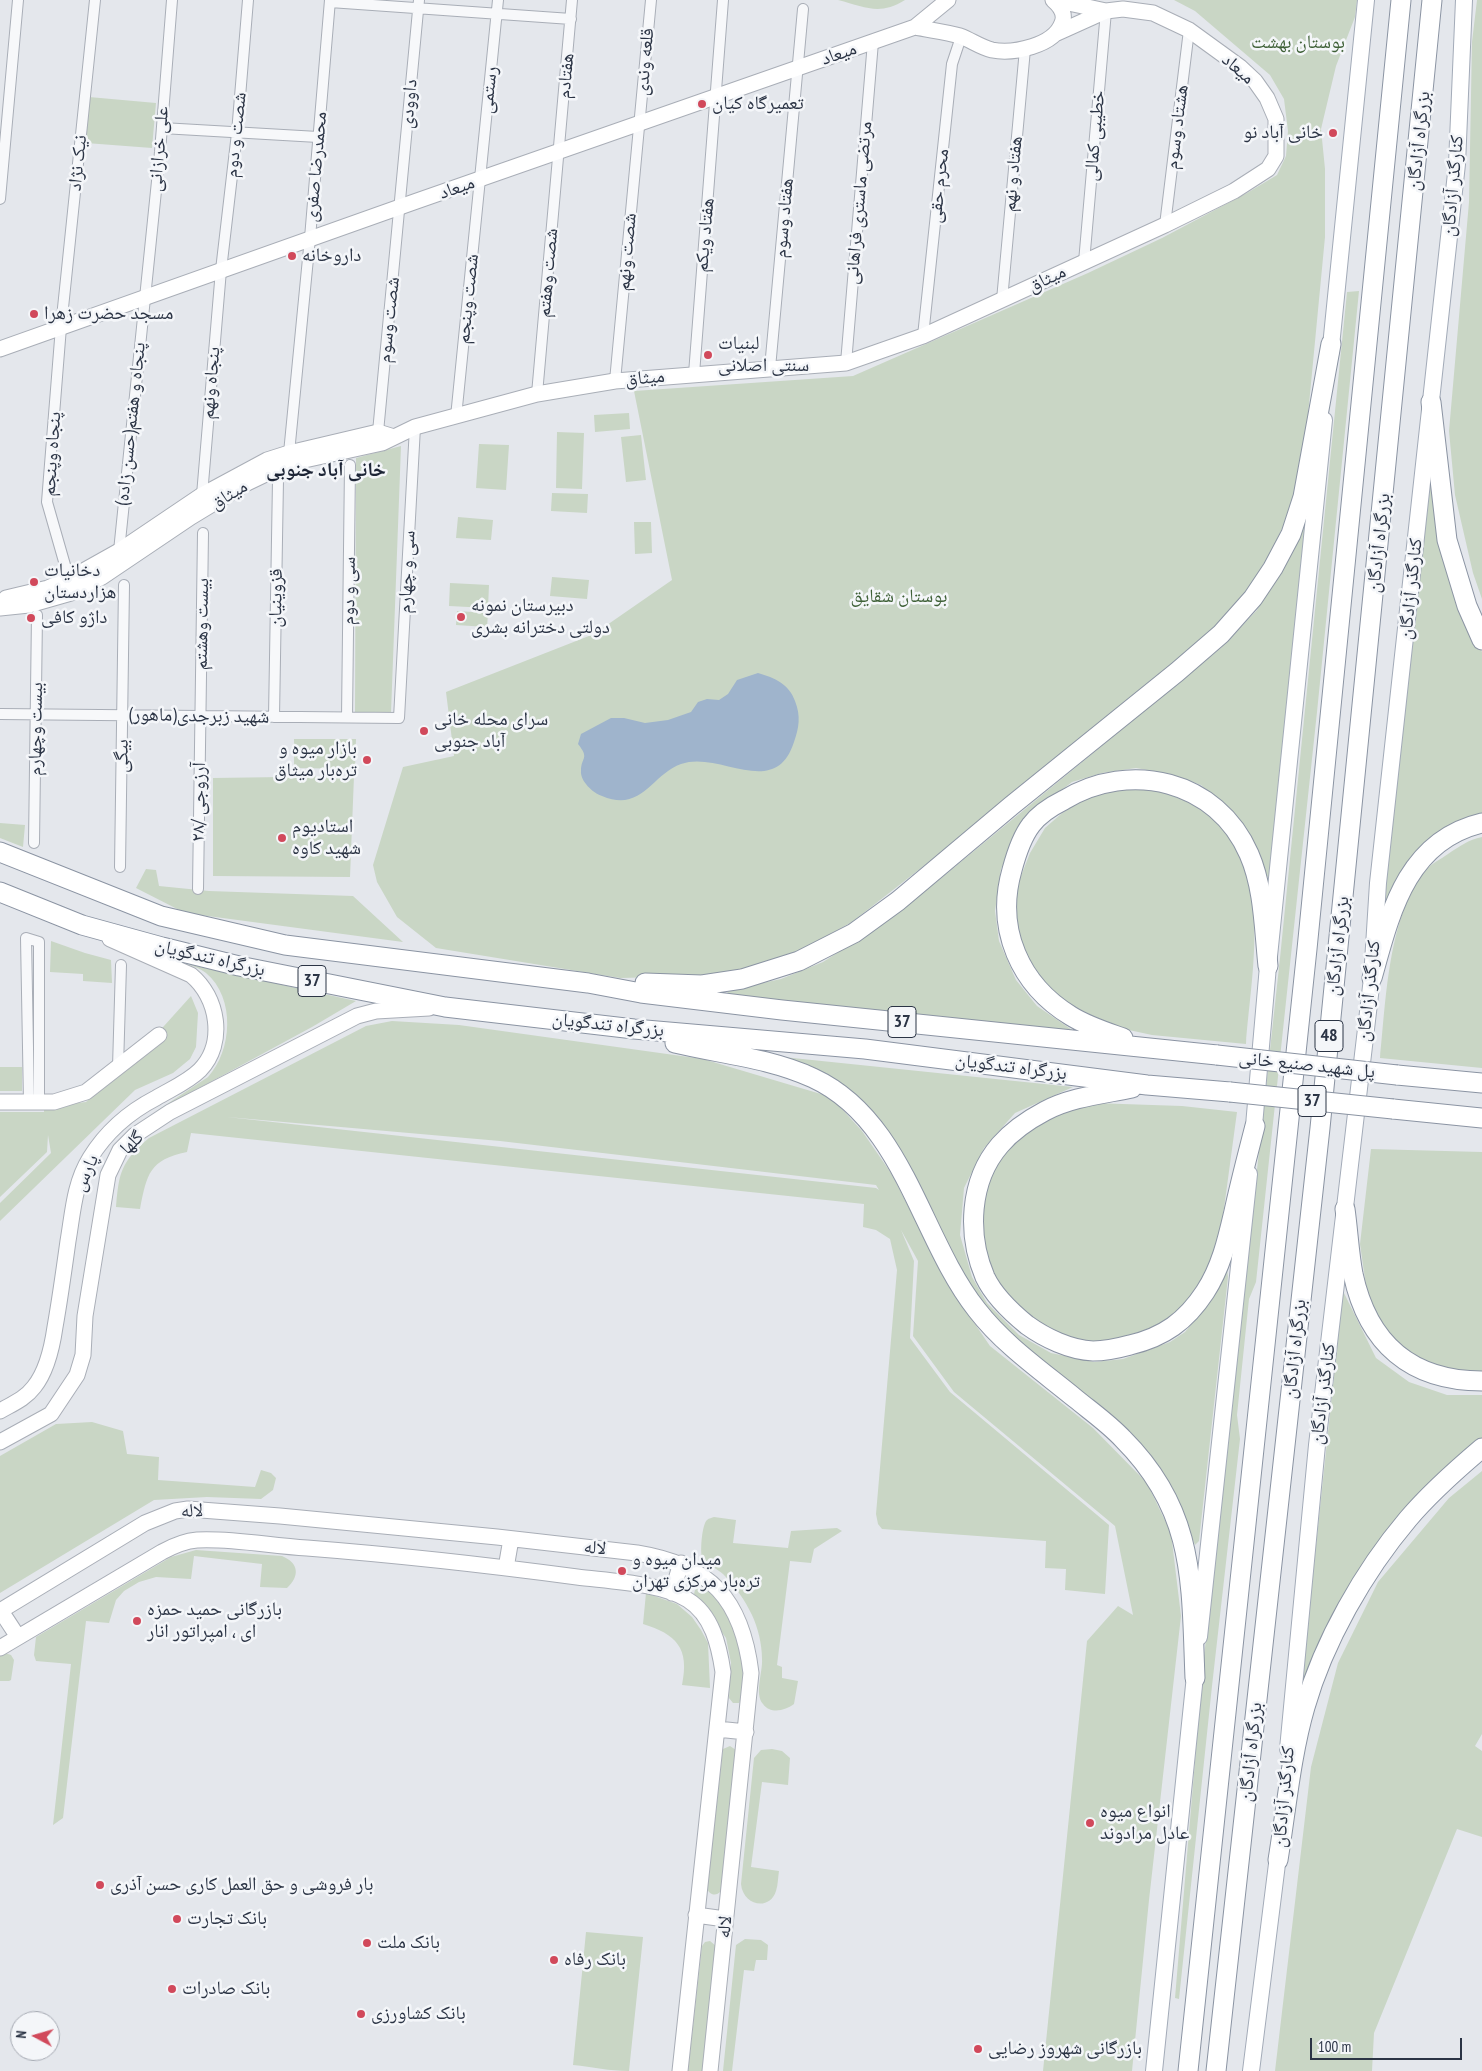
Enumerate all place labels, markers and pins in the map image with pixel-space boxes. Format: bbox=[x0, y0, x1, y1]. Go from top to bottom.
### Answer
place label: تعمیرگاه کیان bbox=[712, 93, 804, 115]
marker: تعمیرگاه کیان bbox=[696, 98, 708, 110]
place label: خانی آباد نو bbox=[1243, 122, 1323, 144]
marker: خانی آباد نو bbox=[1327, 127, 1339, 139]
place label: داروخانه bbox=[302, 245, 361, 267]
marker: داروخانه bbox=[286, 250, 298, 262]
place label: مسجد حضرت زهرا bbox=[44, 303, 173, 325]
marker: مسجد حضرت زهرا bbox=[28, 308, 40, 320]
place label: لبنیات سنتی اصلانی bbox=[718, 333, 809, 377]
marker: لبنیات سنتی اصلانی bbox=[702, 349, 714, 361]
place label: دخانیات هزاردستان bbox=[44, 560, 116, 604]
marker: دخانیات هزاردستان bbox=[28, 576, 40, 588]
place label: دبیرستان نمونه دولتی دخترانه بشری bbox=[471, 595, 610, 639]
place label: داژو کافی bbox=[41, 607, 107, 629]
marker: دبیرستان نمونه دولتی دخترانه بشری bbox=[455, 611, 467, 623]
marker: داژو کافی bbox=[25, 612, 37, 624]
place label: سرای محله خانی آباد جنوبی bbox=[434, 709, 548, 753]
marker: سرای محله خانی آباد جنوبی bbox=[418, 725, 430, 737]
place label: بازار میوه و تره‌بار میثاق bbox=[274, 738, 357, 782]
marker: بازار میوه و تره‌بار میثاق bbox=[361, 754, 373, 766]
place label: استادیوم شهید کاوه bbox=[292, 816, 361, 860]
marker: استادیوم شهید کاوه bbox=[276, 832, 288, 844]
place label: میدان میوه و تره‌بار مرکزی تهران bbox=[632, 1549, 760, 1593]
marker: میدان میوه و تره‌بار مرکزی تهران bbox=[616, 1565, 628, 1577]
place label: بازرگانی حمید حمزه ای ، امپراتور انار bbox=[147, 1599, 282, 1643]
marker: بازرگانی حمید حمزه ای ، امپراتور انار bbox=[131, 1615, 143, 1627]
place label: انواع میوه عادل مرادوند bbox=[1100, 1801, 1189, 1845]
marker: انواع میوه عادل مرادوند bbox=[1084, 1817, 1096, 1829]
place label: بار فروشی و حق العمل کاری حسن آذری bbox=[110, 1874, 373, 1896]
marker: بار فروشی و حق العمل کاری حسن آذری bbox=[94, 1879, 106, 1891]
place label: بانک تجارت bbox=[187, 1908, 267, 1930]
marker: بانک تجارت bbox=[171, 1913, 183, 1925]
place label: بانک ملت bbox=[377, 1932, 440, 1954]
marker: بانک ملت bbox=[361, 1937, 373, 1949]
place label: بانک رفاه bbox=[564, 1949, 626, 1971]
marker: بانک رفاه bbox=[548, 1954, 560, 1966]
place label: بانک صادرات bbox=[182, 1978, 270, 2000]
marker: بانک صادرات bbox=[166, 1983, 178, 1995]
place label: بانک کشاورزی bbox=[371, 2003, 466, 2025]
marker: بانک کشاورزی bbox=[355, 2008, 367, 2020]
place label: بازرگانی شهروز رضایی bbox=[988, 2038, 1142, 2060]
marker: بازرگانی شهروز رضایی bbox=[972, 2043, 984, 2055]

